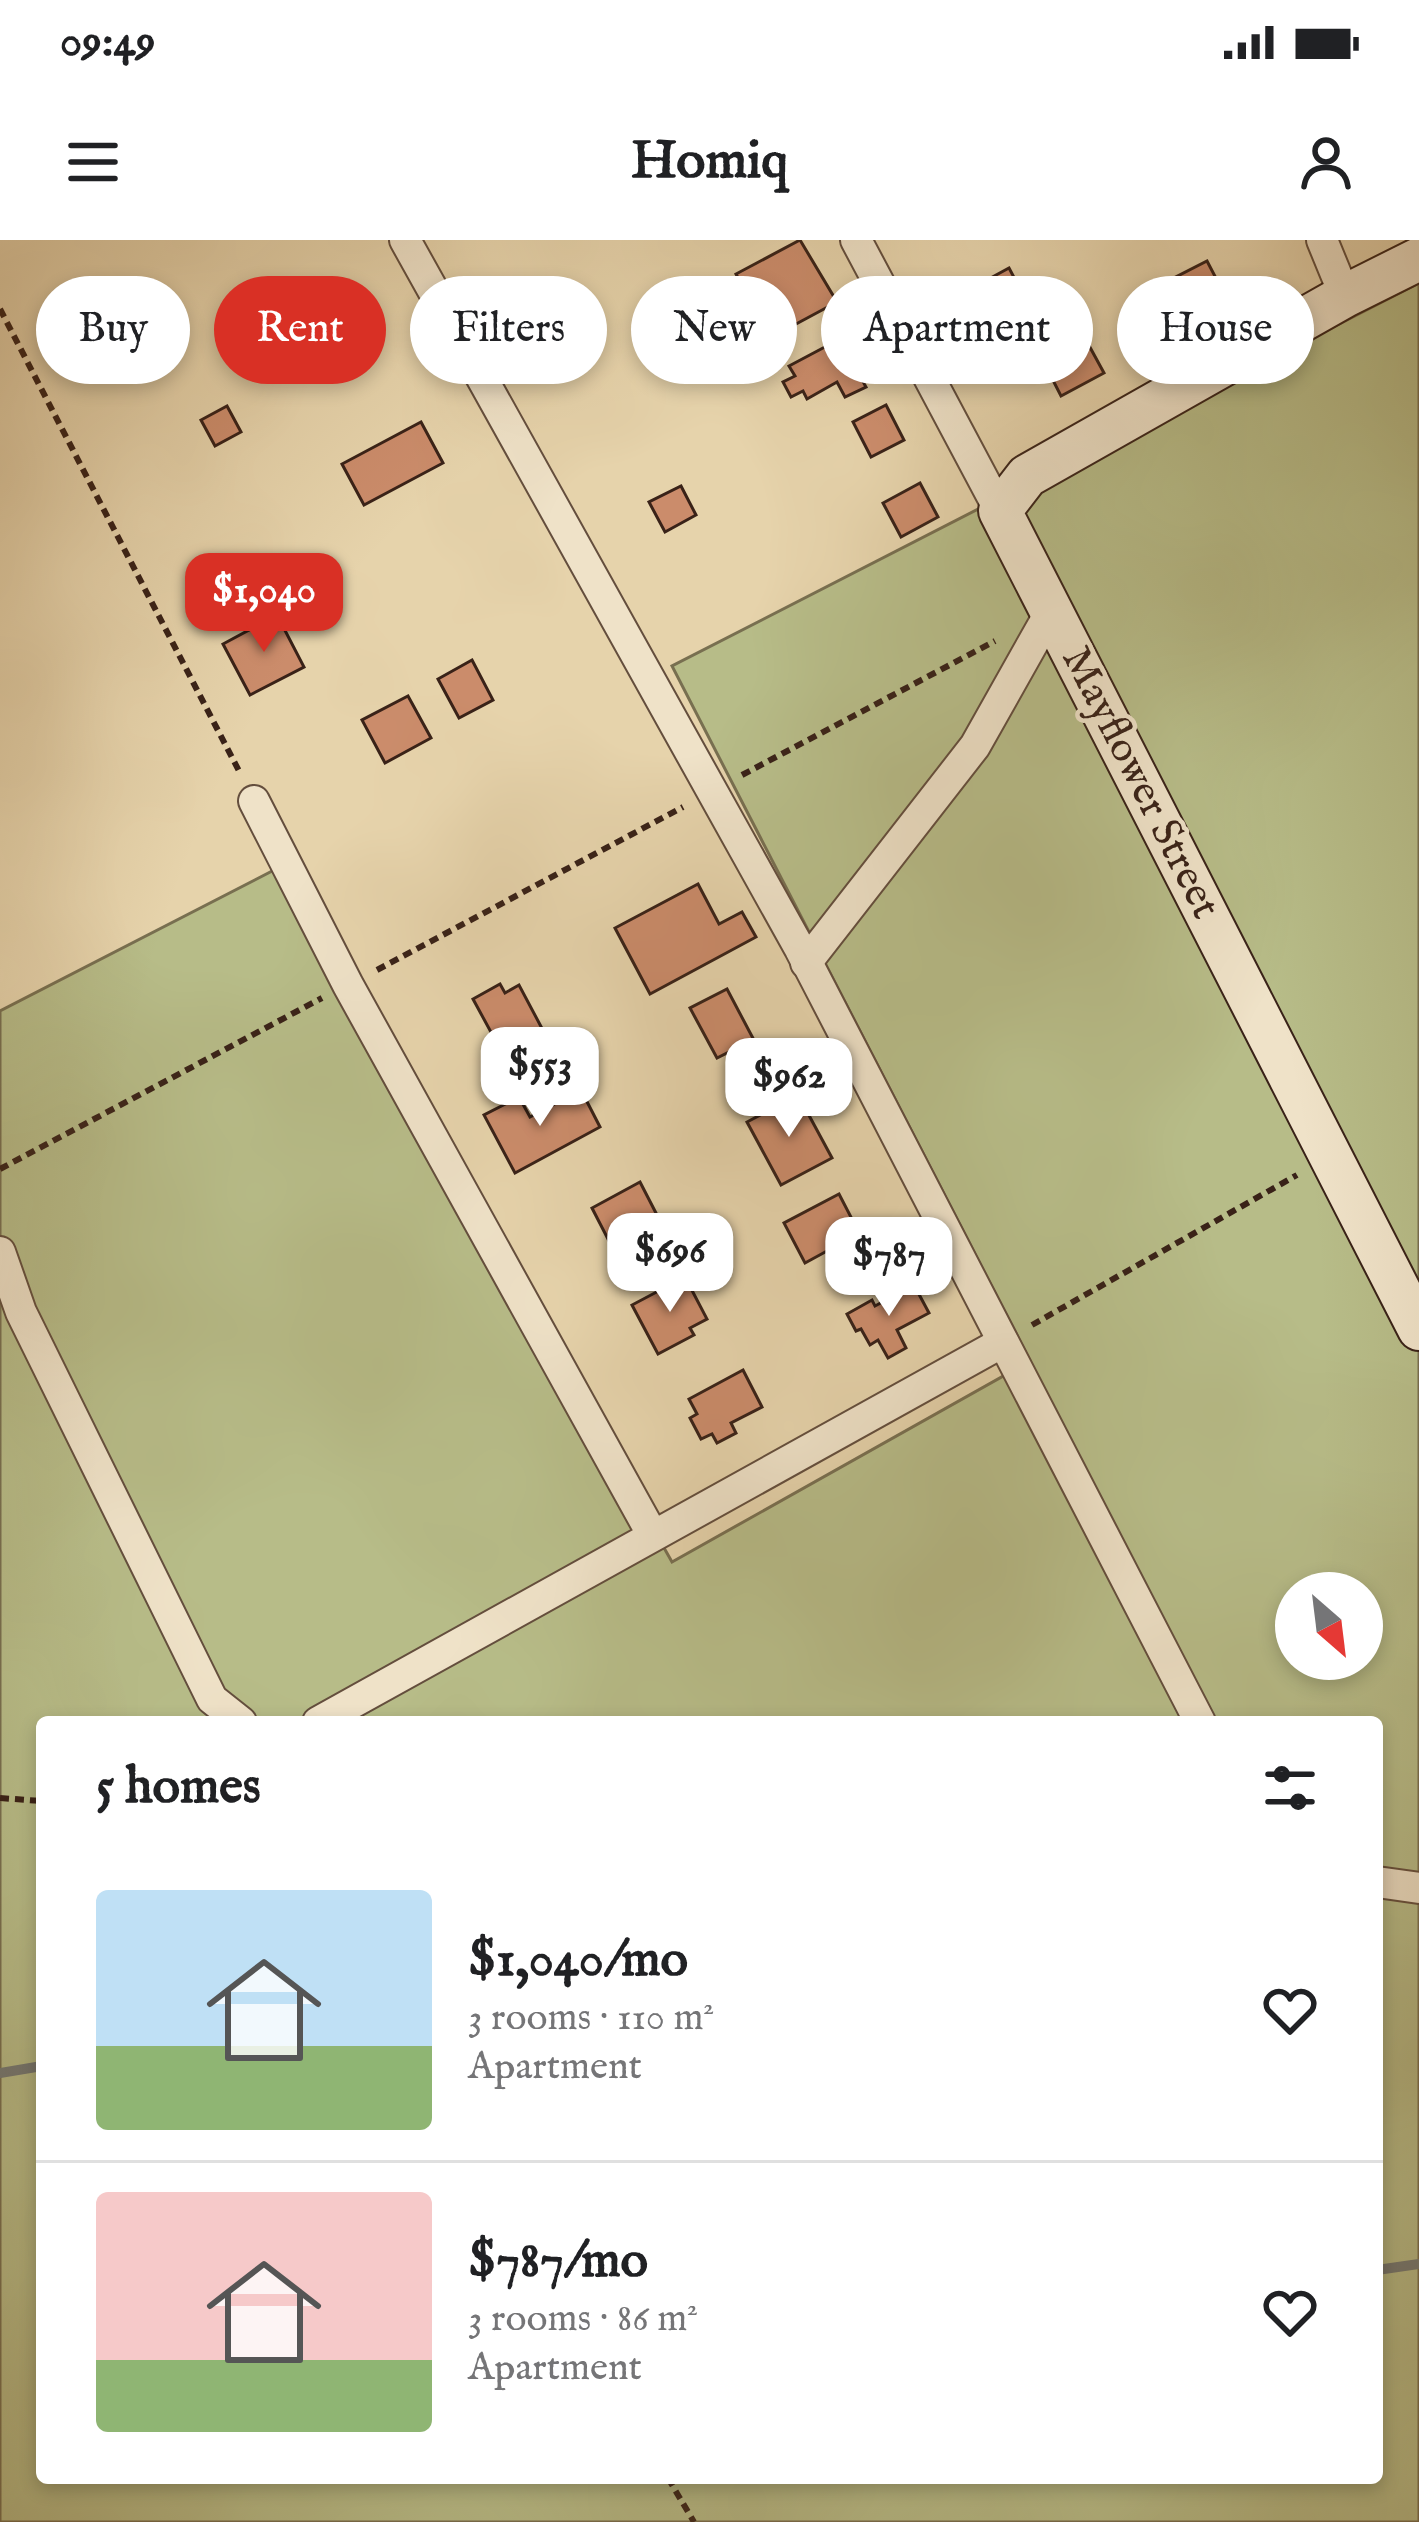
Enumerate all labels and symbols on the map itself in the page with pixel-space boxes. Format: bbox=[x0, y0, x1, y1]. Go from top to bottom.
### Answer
pin: $1,040 bbox=[166, 553, 362, 655]
street label: Mayflower Street bbox=[1049, 638, 1231, 928]
pin: $553 bbox=[469, 1027, 611, 1129]
pin: $962 bbox=[718, 1038, 860, 1140]
pin: $696 bbox=[599, 1213, 741, 1315]
pin: $787 bbox=[818, 1217, 960, 1319]
north arrow bbox=[1275, 1572, 1383, 1680]

